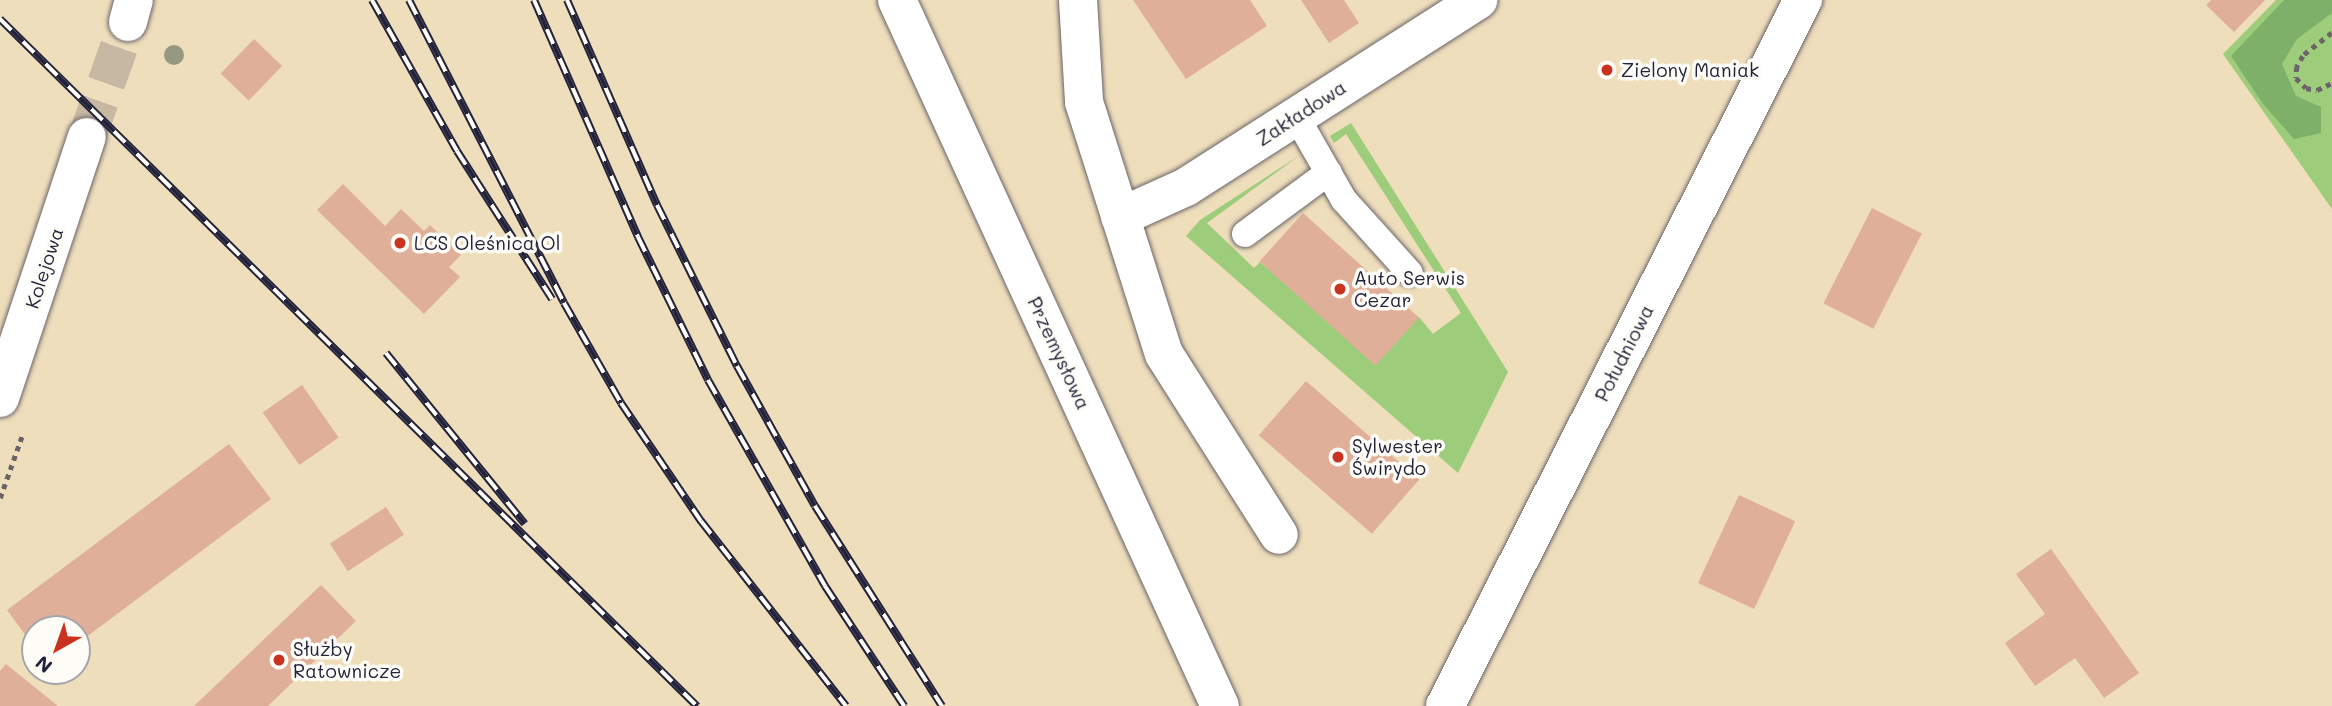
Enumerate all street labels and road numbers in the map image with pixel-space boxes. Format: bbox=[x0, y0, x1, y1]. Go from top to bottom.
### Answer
street label: Zakładowa bbox=[1252, 76, 1350, 150]
street label: Kolejowa bbox=[20, 225, 68, 311]
street label: Przemysłowa bbox=[1023, 293, 1095, 413]
street label: Południowa bbox=[1590, 301, 1658, 405]

